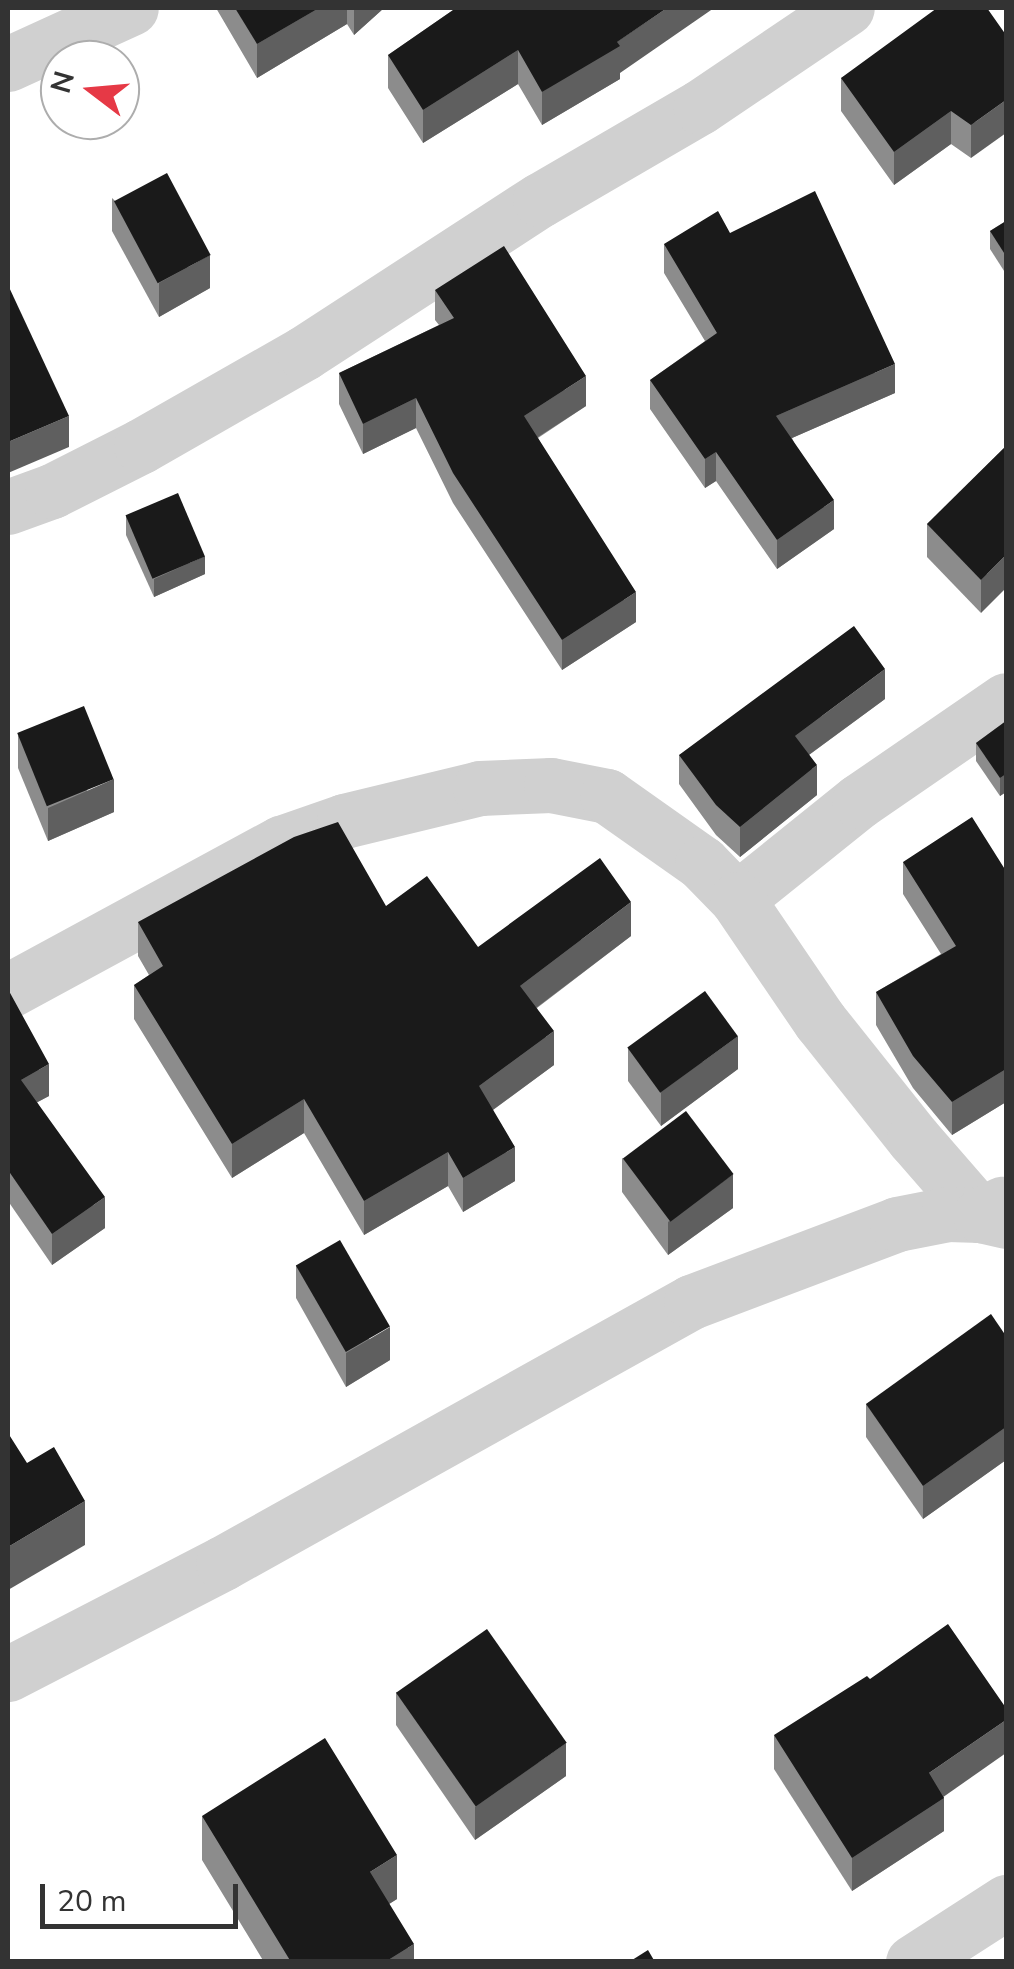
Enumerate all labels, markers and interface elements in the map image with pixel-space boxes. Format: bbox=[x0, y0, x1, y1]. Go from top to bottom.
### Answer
north arrow bbox=[40, 40, 140, 140]
text: N bbox=[42, 67, 84, 98]
scale bar bbox=[45, 1864, 242, 1926]
text: 20 m bbox=[57, 1881, 126, 1922]

